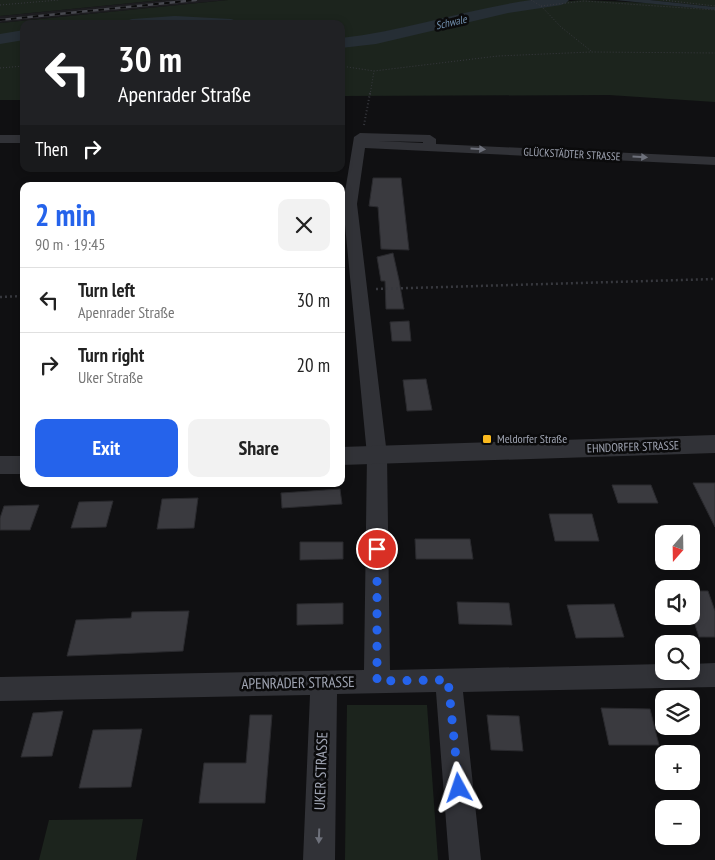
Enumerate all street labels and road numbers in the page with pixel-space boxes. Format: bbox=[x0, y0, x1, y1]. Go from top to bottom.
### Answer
street label: GLÜCKSTÄDTER STRASSE bbox=[523, 144, 621, 164]
street label: EHNDORFER STRASSE bbox=[587, 437, 679, 456]
street label: APENRADER STRASSE bbox=[241, 672, 355, 693]
street label: UKER STRASSE bbox=[310, 731, 331, 810]

